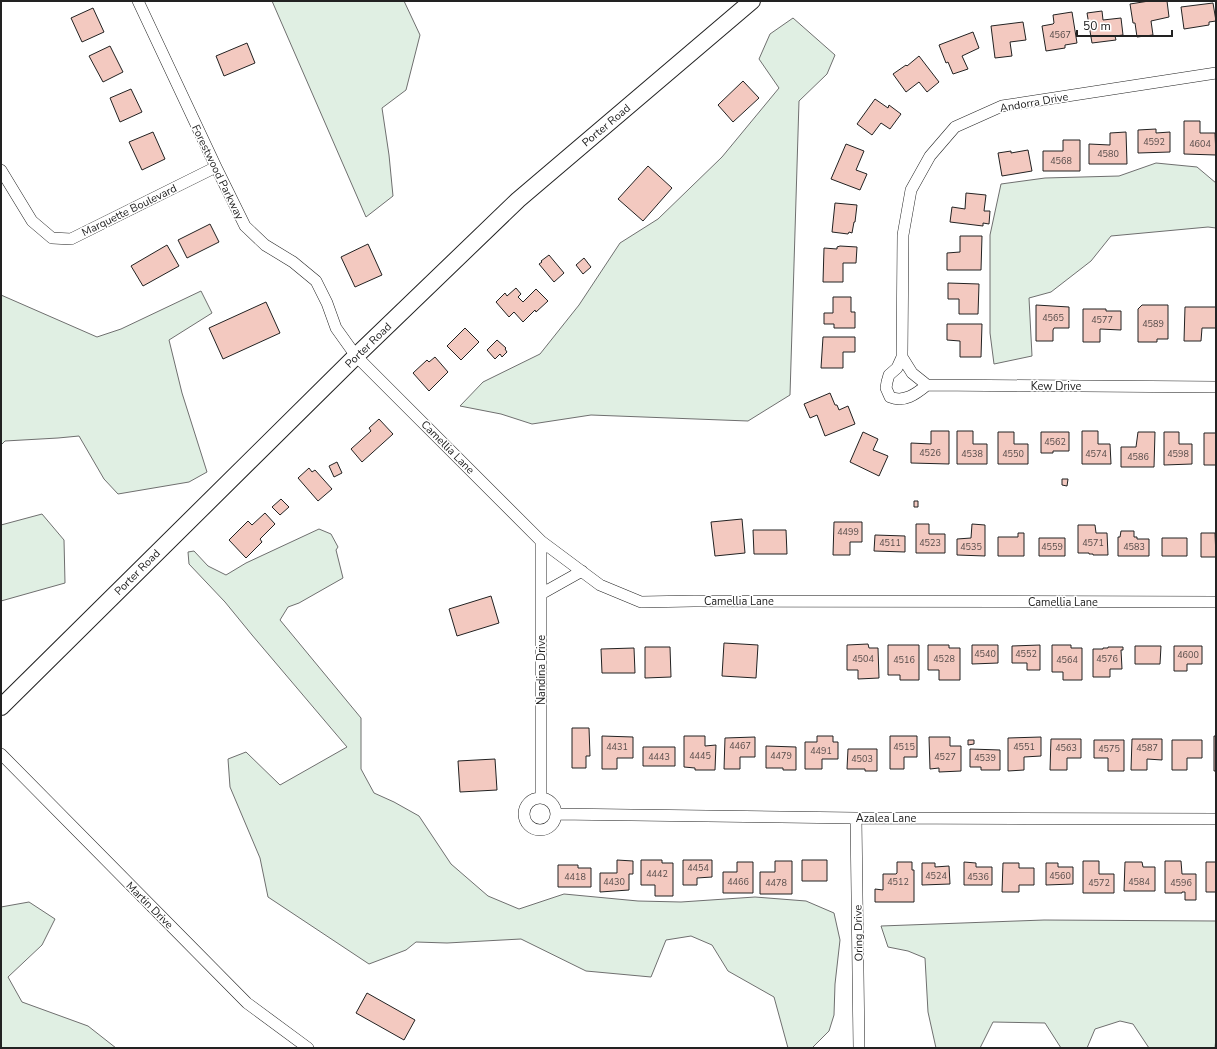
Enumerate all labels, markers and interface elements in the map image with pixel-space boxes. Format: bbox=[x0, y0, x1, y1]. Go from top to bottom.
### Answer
scale bar bbox=[1077, 12, 1172, 38]
text: 50 m bbox=[1083, 18, 1111, 34]
house number: 4567 bbox=[1049, 29, 1071, 41]
street label: Andorra Drive bbox=[999, 89, 1070, 116]
street label: Porter Road bbox=[579, 101, 634, 150]
street label: Forestwood Parkway bbox=[188, 122, 247, 222]
house number: 4592 bbox=[1143, 136, 1165, 148]
house number: 4604 bbox=[1189, 138, 1211, 150]
house number: 4580 bbox=[1097, 148, 1119, 160]
house number: 4568 bbox=[1050, 155, 1072, 167]
street label: Marquette Boulevard bbox=[79, 181, 179, 240]
house number: 4565 bbox=[1042, 312, 1064, 324]
house number: 4577 bbox=[1091, 314, 1113, 326]
house number: 4589 bbox=[1142, 318, 1164, 330]
street label: Porter Road bbox=[342, 319, 395, 371]
street label: Kew Drive bbox=[1031, 379, 1081, 394]
street label: Camellia Lane bbox=[418, 417, 478, 477]
house number: 4562 bbox=[1044, 436, 1066, 448]
house number: 4526 bbox=[919, 447, 941, 459]
house number: 4538 bbox=[961, 448, 983, 460]
house number: 4550 bbox=[1002, 448, 1024, 460]
house number: 4574 bbox=[1085, 448, 1107, 460]
house number: 4598 bbox=[1167, 448, 1189, 460]
house number: 4586 bbox=[1127, 451, 1149, 463]
house number: 4499 bbox=[837, 526, 859, 538]
house number: 4511 bbox=[879, 537, 901, 549]
house number: 4523 bbox=[919, 537, 941, 549]
house number: 4571 bbox=[1082, 537, 1104, 549]
house number: 4535 bbox=[960, 541, 982, 553]
house number: 4559 bbox=[1041, 541, 1063, 553]
house number: 4583 bbox=[1123, 541, 1145, 553]
street label: Porter Road bbox=[111, 546, 164, 599]
street label: Camellia Lane bbox=[704, 594, 774, 609]
street label: Camellia Lane bbox=[1028, 595, 1098, 610]
street label: Nandina Drive bbox=[534, 635, 549, 705]
house number: 4540 bbox=[974, 648, 996, 660]
house number: 4552 bbox=[1015, 648, 1037, 660]
house number: 4600 bbox=[1177, 649, 1199, 661]
house number: 4504 bbox=[852, 653, 874, 665]
house number: 4528 bbox=[933, 653, 955, 665]
house number: 4576 bbox=[1096, 653, 1118, 665]
house number: 4516 bbox=[893, 654, 915, 666]
house number: 4564 bbox=[1056, 654, 1078, 666]
house number: 4467 bbox=[729, 740, 751, 752]
house number: 4431 bbox=[606, 741, 628, 753]
house number: 4515 bbox=[893, 741, 915, 753]
house number: 4551 bbox=[1013, 741, 1035, 753]
house number: 4563 bbox=[1055, 742, 1077, 754]
house number: 4587 bbox=[1136, 742, 1158, 754]
house number: 4575 bbox=[1098, 743, 1120, 755]
house number: 4491 bbox=[810, 745, 832, 757]
house number: 4445 bbox=[689, 750, 711, 762]
house number: 4479 bbox=[770, 750, 792, 762]
house number: 4443 bbox=[648, 751, 670, 763]
house number: 4527 bbox=[934, 751, 956, 763]
house number: 4539 bbox=[974, 752, 996, 764]
house number: 4503 bbox=[851, 753, 873, 765]
street label: Azalea Lane bbox=[856, 811, 916, 826]
house number: 4454 bbox=[687, 862, 709, 874]
house number: 4442 bbox=[646, 868, 668, 880]
house number: 4524 bbox=[925, 870, 947, 882]
house number: 4560 bbox=[1049, 870, 1071, 882]
house number: 4418 bbox=[564, 871, 586, 883]
house number: 4536 bbox=[967, 871, 989, 883]
house number: 4430 bbox=[603, 876, 625, 888]
house number: 4466 bbox=[727, 876, 749, 888]
house number: 4512 bbox=[887, 876, 909, 888]
house number: 4584 bbox=[1128, 876, 1150, 888]
house number: 4478 bbox=[765, 877, 787, 889]
house number: 4572 bbox=[1088, 877, 1110, 889]
house number: 4596 bbox=[1170, 877, 1192, 889]
street label: Martin Drive bbox=[123, 878, 177, 932]
street label: Oring Drive bbox=[851, 904, 866, 961]

